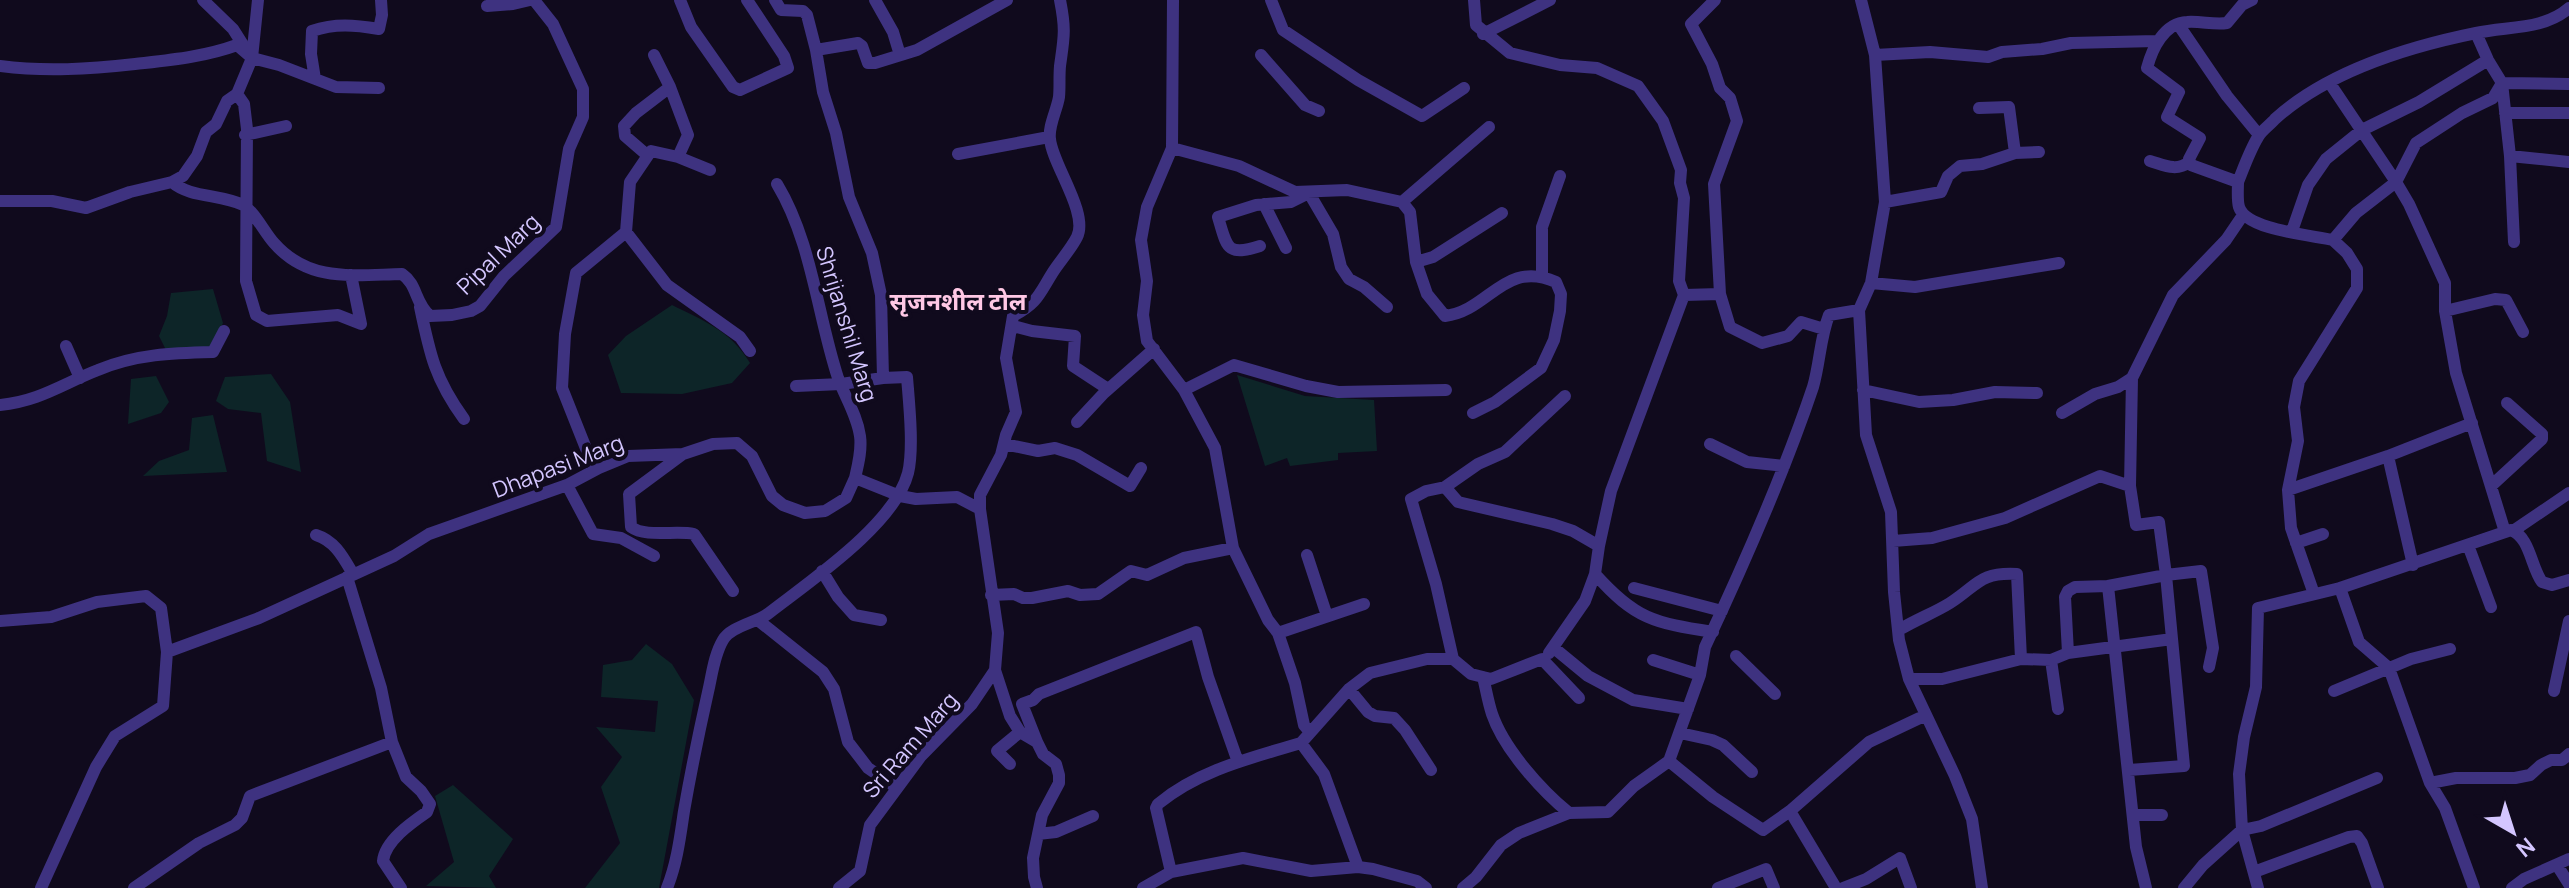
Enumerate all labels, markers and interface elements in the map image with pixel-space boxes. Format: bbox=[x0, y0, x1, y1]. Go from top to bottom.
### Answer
street label: Pipal Marg bbox=[450, 207, 546, 301]
street label: Shrijanshil Marg bbox=[809, 243, 885, 405]
district label: सृजनशील टोल bbox=[890, 284, 1028, 317]
street label: Dhapasi Marg bbox=[488, 427, 628, 505]
street label: Sri Ram Marg bbox=[856, 686, 964, 804]
north arrow bbox=[2473, 792, 2553, 872]
text: N bbox=[2510, 831, 2541, 864]

